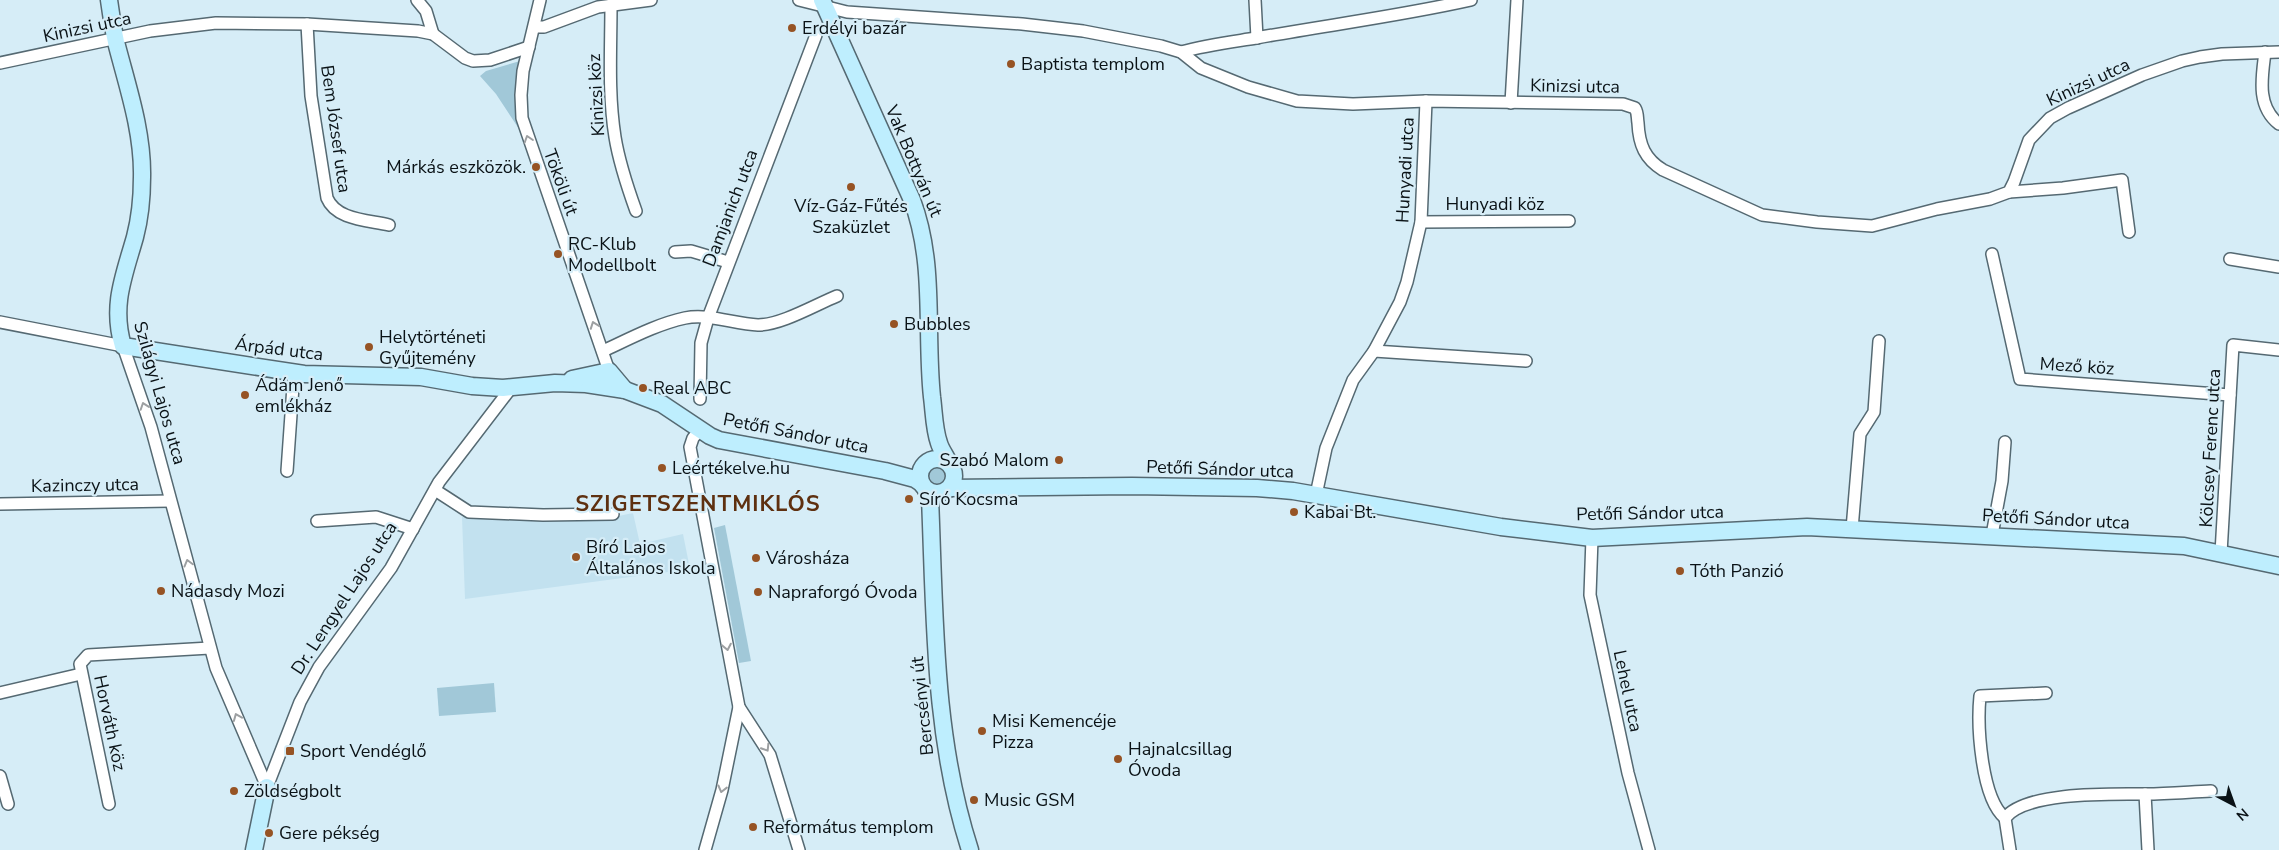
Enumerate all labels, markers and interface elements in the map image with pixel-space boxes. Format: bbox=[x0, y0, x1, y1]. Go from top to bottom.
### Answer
street label: Kinizsi utca bbox=[41, 6, 133, 48]
place label: Erdélyi bazár bbox=[802, 16, 907, 40]
marker: Erdélyi bazár bbox=[786, 22, 798, 34]
place label: Baptista templom bbox=[1021, 52, 1165, 76]
street label: Kinizsi utca bbox=[2042, 52, 2134, 112]
street label: Kinizsi köz bbox=[582, 53, 610, 137]
marker: Baptista templom bbox=[1005, 58, 1017, 70]
street label: Bem József utca bbox=[315, 64, 357, 194]
street label: Kinizsi utca bbox=[1530, 73, 1620, 99]
street label: Vak Bottyán út bbox=[879, 101, 949, 221]
street label: Hunyadi utca bbox=[1390, 116, 1420, 224]
one-way arrow bbox=[523, 135, 533, 143]
street label: Tököli út bbox=[538, 146, 584, 219]
street label: Damjanich utca bbox=[697, 146, 763, 270]
place label: Márkás eszközök. bbox=[386, 155, 526, 179]
marker: Márkás eszközök. bbox=[530, 161, 542, 173]
marker: Víz-Gáz-Fűtés Szaküzlet bbox=[845, 181, 857, 193]
street label: Hunyadi köz bbox=[1446, 192, 1544, 216]
place label: Víz-Gáz-Fűtés Szaküzlet bbox=[793, 194, 908, 239]
place label: RC-Klub Modellbolt bbox=[568, 232, 657, 277]
marker: RC-Klub Modellbolt bbox=[552, 248, 564, 260]
place label: Bubbles bbox=[904, 312, 971, 336]
marker: Bubbles bbox=[888, 318, 900, 330]
street label: Szilágyi Lajos utca bbox=[128, 319, 192, 467]
one-way arrow bbox=[590, 321, 600, 330]
place label: Helytörténeti Gyűjtemény bbox=[379, 325, 486, 370]
street label: Árpád utca bbox=[233, 332, 325, 366]
marker: Helytörténeti Gyűjtemény bbox=[363, 341, 375, 353]
street label: Mező köz bbox=[2039, 351, 2115, 381]
street label: Kölcsey Ferenc utca bbox=[2194, 368, 2226, 528]
place label: Ádám Jenő emlékház bbox=[255, 373, 344, 418]
place label: Real ABC bbox=[653, 376, 731, 400]
marker: Real ABC bbox=[637, 382, 649, 394]
marker: Ádám Jenő emlékház bbox=[239, 389, 251, 401]
one-way arrow bbox=[140, 403, 150, 411]
street label: Petőfi Sándor utca bbox=[721, 407, 871, 459]
place label: Szabó Malom bbox=[939, 448, 1049, 472]
marker: Szabó Malom bbox=[1053, 454, 1065, 466]
street label: Petőfi Sándor utca bbox=[1146, 454, 1294, 484]
place label: Leértékelve.hu bbox=[672, 456, 790, 480]
marker: Leértékelve.hu bbox=[656, 462, 668, 474]
street label: Kazinczy utca bbox=[31, 472, 139, 498]
place label: Síró Kocsma bbox=[919, 487, 1018, 511]
district label: SZIGETSZENTMIKLÓS bbox=[575, 489, 821, 519]
marker: Síró Kocsma bbox=[903, 493, 915, 505]
place label: Kabai Bt. bbox=[1304, 500, 1376, 524]
street label: Petőfi Sándor utca bbox=[1576, 500, 1724, 526]
street label: Petőfi Sándor utca bbox=[1982, 503, 2130, 535]
marker: Kabai Bt. bbox=[1288, 506, 1300, 518]
street label: Dr. Lengyel Lajos utca bbox=[286, 517, 402, 679]
place label: Bíró Lajos Általános Iskola bbox=[586, 535, 715, 580]
place label: Városháza bbox=[765, 546, 849, 570]
marker: Bíró Lajos Általános Iskola bbox=[570, 551, 582, 563]
marker: Városháza bbox=[750, 552, 762, 564]
one-way arrow bbox=[183, 558, 194, 567]
place label: Tóth Panzió bbox=[1690, 559, 1784, 583]
marker: Tóth Panzió bbox=[1674, 565, 1686, 577]
place label: Nádasdy Mozi bbox=[171, 579, 285, 603]
place label: Napraforgó Óvoda bbox=[768, 580, 918, 604]
marker: Nádasdy Mozi bbox=[155, 585, 167, 597]
marker: Napraforgó Óvoda bbox=[752, 586, 764, 598]
one-way arrow bbox=[722, 643, 732, 652]
street label: Lehel utca bbox=[1608, 648, 1648, 734]
street label: Bercsényi út bbox=[905, 655, 939, 757]
street label: Horváth köz bbox=[88, 673, 132, 773]
place label: Misi Kemencéje Pizza bbox=[992, 709, 1116, 754]
one-way arrow bbox=[233, 713, 244, 722]
marker: Misi Kemencéje Pizza bbox=[976, 725, 988, 737]
place label: Hajnalcsillag Óvoda bbox=[1128, 737, 1232, 782]
place label: Sport Vendéglő bbox=[300, 739, 426, 763]
one-way arrow bbox=[760, 742, 769, 751]
marker: Sport Vendéglő bbox=[284, 745, 296, 757]
marker: Hajnalcsillag Óvoda bbox=[1112, 753, 1124, 765]
place label: Zöldségbolt bbox=[244, 779, 342, 803]
north arrow bbox=[2209, 780, 2259, 830]
one-way arrow bbox=[717, 784, 728, 793]
marker: Zöldségbolt bbox=[228, 785, 240, 797]
place label: Music GSM bbox=[984, 788, 1075, 812]
marker: Music GSM bbox=[968, 794, 980, 806]
text: N bbox=[2232, 804, 2252, 825]
place label: Református templom bbox=[763, 815, 934, 839]
place label: Gere pékség bbox=[279, 821, 380, 845]
marker: Református templom bbox=[747, 821, 759, 833]
marker: Gere pékség bbox=[263, 827, 275, 839]

